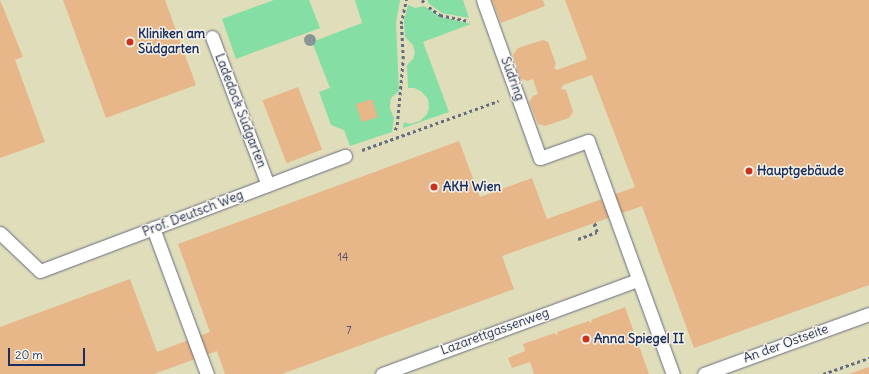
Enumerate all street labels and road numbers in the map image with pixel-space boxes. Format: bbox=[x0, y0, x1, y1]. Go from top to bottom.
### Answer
street label: Ladedock Südgarten bbox=[211, 52, 269, 170]
street label: Südring bbox=[497, 55, 527, 103]
street label: Prof. Deutsch Weg bbox=[140, 188, 246, 240]
street label: Lazarettgassenweg bbox=[439, 305, 551, 359]
street label: An der Ostseite bbox=[741, 321, 831, 367]

